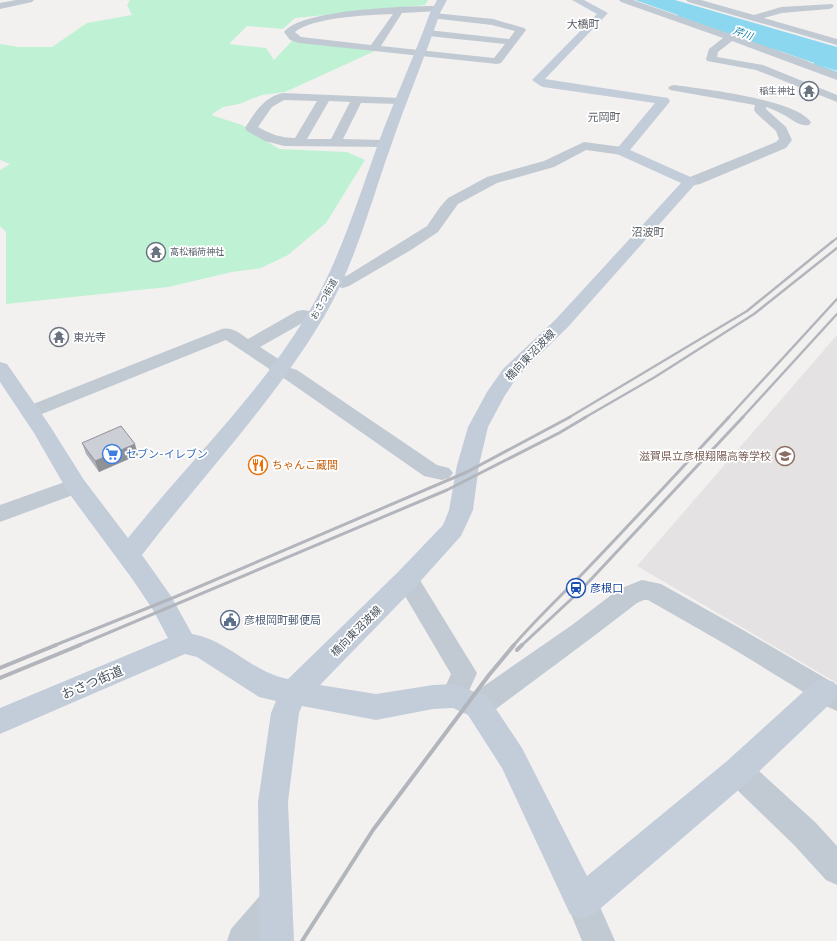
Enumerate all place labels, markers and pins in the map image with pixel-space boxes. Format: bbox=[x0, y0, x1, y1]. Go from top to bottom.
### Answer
temple icon: 稲生神社 bbox=[798, 80, 820, 102]
place label: 稲生神社 bbox=[759, 86, 795, 96]
temple icon: 高松稲荷神社 bbox=[145, 241, 167, 263]
place label: 高松稲荷神社 bbox=[170, 247, 224, 257]
temple icon: 東光寺 bbox=[48, 326, 70, 348]
place label: 東光寺 bbox=[73, 331, 106, 344]
supermarket icon: セブン-イレブン bbox=[101, 443, 123, 465]
school or university icon: 滋賀県立彦根翔陽高等学校 bbox=[774, 445, 796, 467]
place label: セブン-イレブン bbox=[126, 448, 208, 461]
place label: 滋賀県立彦根翔陽高等学校 bbox=[639, 450, 771, 463]
restaurant icon: ちゃんこ蔵間 bbox=[247, 454, 269, 476]
place label: ちゃんこ蔵間 bbox=[272, 459, 338, 472]
station icon: 彦根口 bbox=[565, 577, 587, 599]
place label: 彦根口 bbox=[590, 582, 623, 595]
public building icon: 彦根岡町郵便局 bbox=[219, 609, 241, 631]
place label: 彦根岡町郵便局 bbox=[244, 614, 321, 627]

